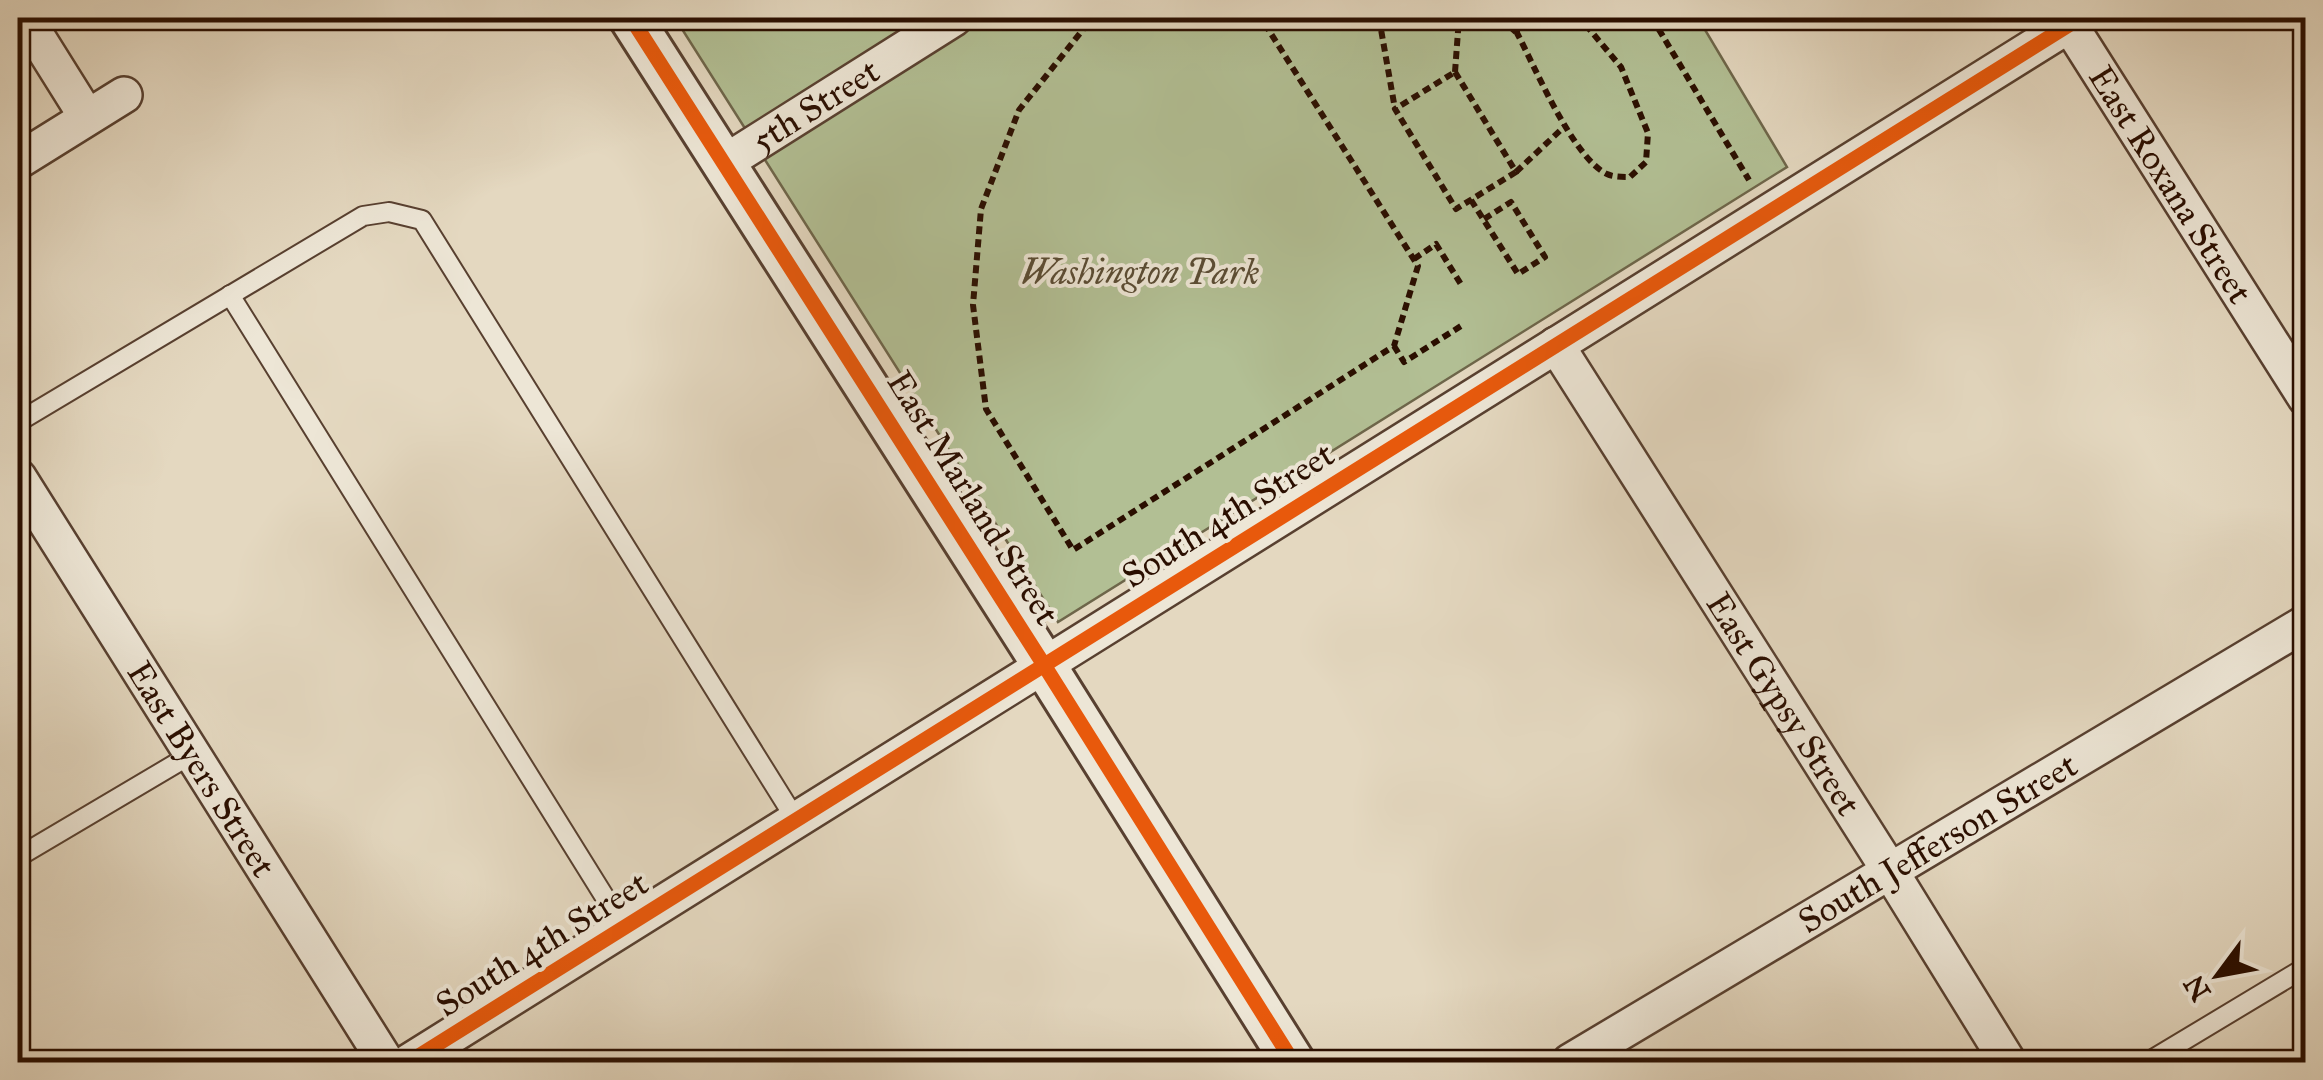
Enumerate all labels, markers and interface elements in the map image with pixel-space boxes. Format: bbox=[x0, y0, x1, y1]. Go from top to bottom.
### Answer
street label: 5th Street bbox=[744, 49, 887, 162]
street label: East Roxana Street bbox=[2079, 58, 2262, 311]
park label: Washington Park bbox=[1021, 251, 1260, 294]
street label: East Marland Street bbox=[878, 363, 1068, 633]
street label: South 4th Street bbox=[1114, 433, 1342, 597]
street label: East Gypsy Street bbox=[1697, 584, 1871, 823]
street label: East Byers Street bbox=[118, 653, 286, 885]
street label: South Jefferson Street bbox=[1790, 743, 2085, 942]
street label: South 4th Street bbox=[428, 862, 656, 1026]
north arrow bbox=[2168, 925, 2268, 1025]
text: N bbox=[2176, 968, 2218, 1007]

